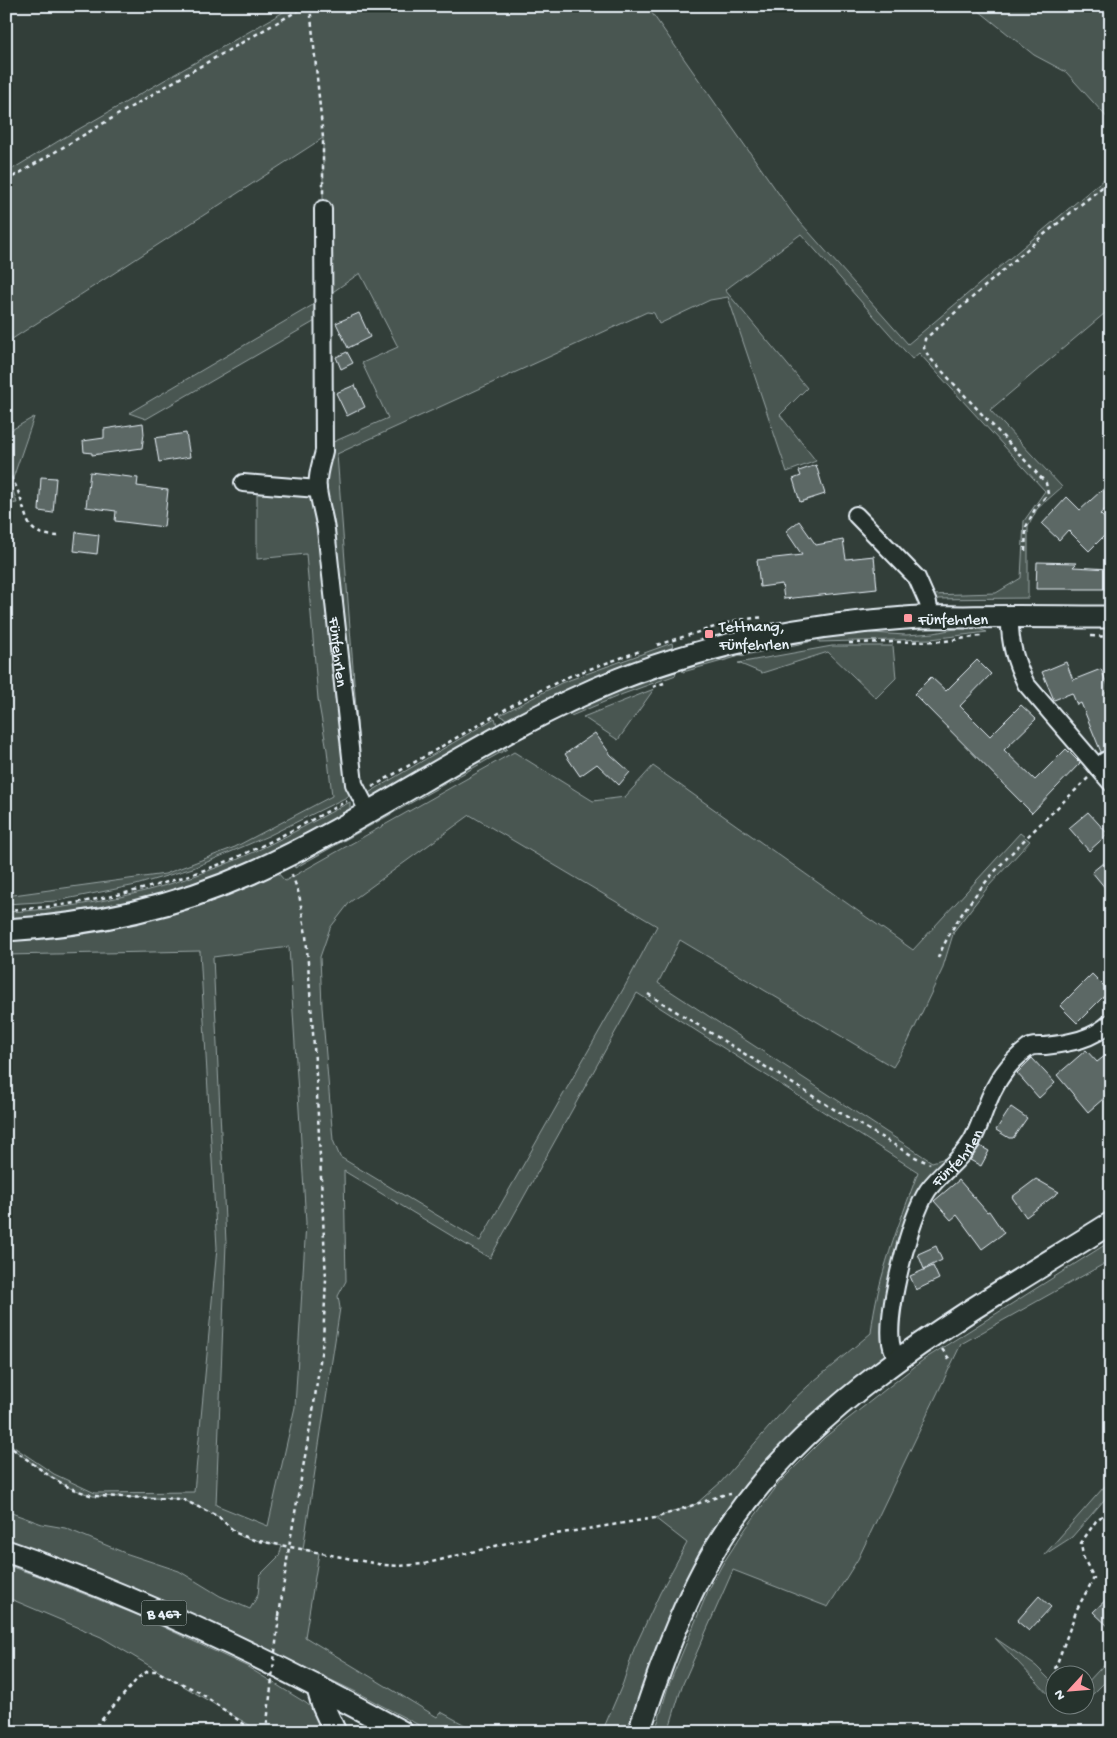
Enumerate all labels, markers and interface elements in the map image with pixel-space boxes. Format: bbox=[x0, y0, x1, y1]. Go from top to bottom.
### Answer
marker: Fünfehrlen bbox=[902, 612, 914, 624]
place label: Fünfehrlen bbox=[917, 612, 989, 631]
street label: Fünfehrlen bbox=[323, 615, 349, 688]
place label: Tettnang, Fünfehrlen bbox=[718, 619, 790, 656]
marker: Tettnang, Fünfehrlen bbox=[703, 628, 715, 640]
street label: Fünfehrlen bbox=[928, 1127, 989, 1193]
road number: B 467 bbox=[142, 1600, 186, 1626]
north arrow bbox=[1044, 1666, 1094, 1716]
text: N bbox=[1051, 1687, 1070, 1702]

